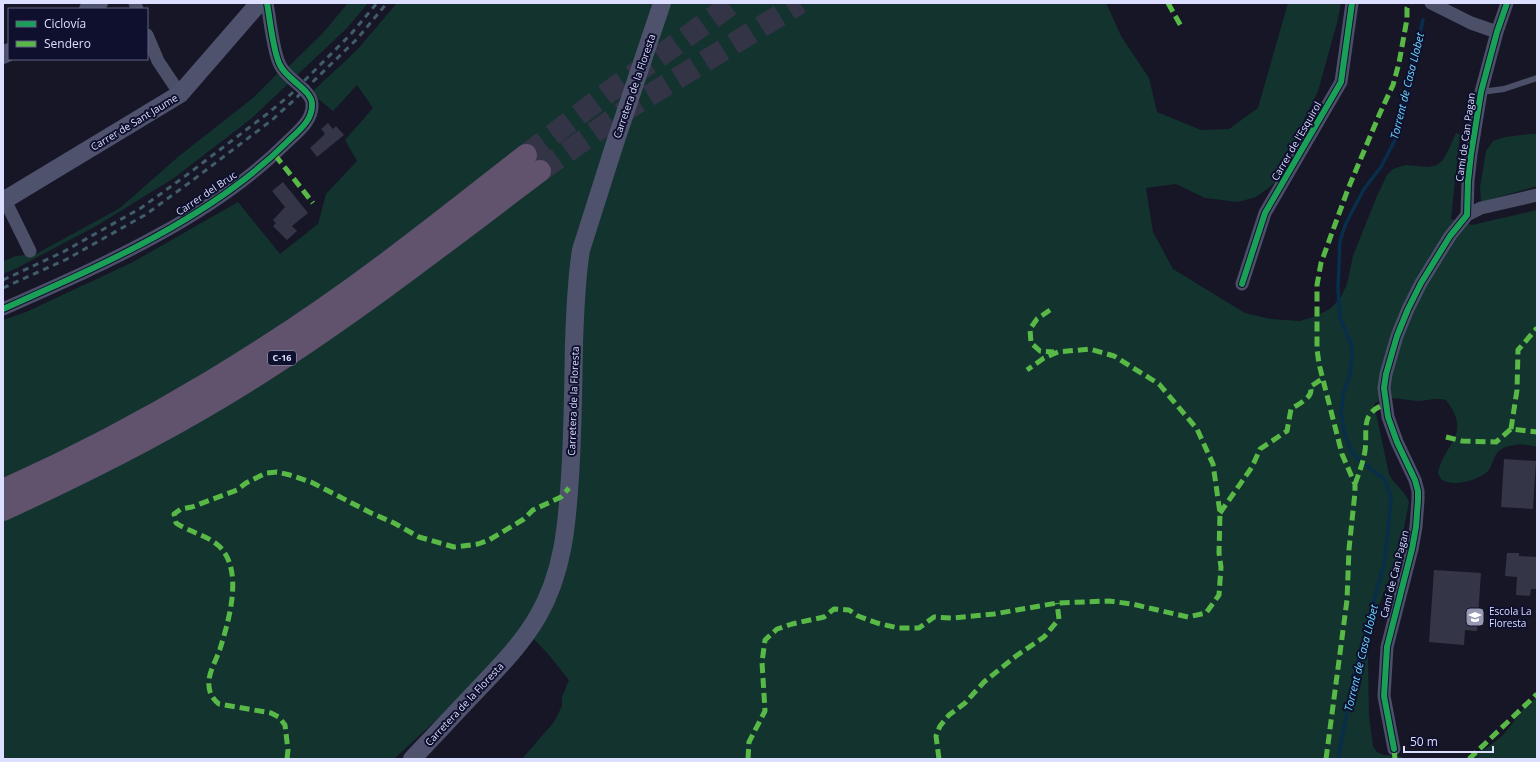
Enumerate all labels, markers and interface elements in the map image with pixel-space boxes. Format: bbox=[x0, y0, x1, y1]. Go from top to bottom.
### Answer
legend bbox=[8, 8, 148, 60]
text: Ciclovía bbox=[44, 15, 86, 32]
water label: Torrent de Casa Llobet bbox=[1386, 31, 1427, 141]
street label: Carretera de la Floresta bbox=[610, 32, 658, 140]
text: Sendero bbox=[44, 35, 91, 52]
street label: Carrer de Sant Jaume bbox=[88, 90, 180, 154]
street label: Camí de Can Pagan bbox=[1452, 92, 1478, 182]
street label: Carrer de l'Esquirol bbox=[1268, 99, 1324, 183]
street label: Carrer del Bruc bbox=[173, 167, 239, 219]
street label: Carretera de la Floresta bbox=[564, 346, 582, 456]
road number: C-16 bbox=[268, 351, 296, 365]
street label: Camí de Can Pagan bbox=[1376, 529, 1412, 619]
water label: Torrent de Casa Llobet bbox=[1340, 603, 1381, 713]
place label: Escola La Floresta bbox=[1489, 604, 1532, 630]
school or university icon: Escola La Floresta bbox=[1464, 606, 1486, 628]
street label: Carretera de la Floresta bbox=[422, 659, 506, 749]
scale bar bbox=[1404, 728, 1493, 754]
text: 50 m bbox=[1410, 733, 1438, 750]

